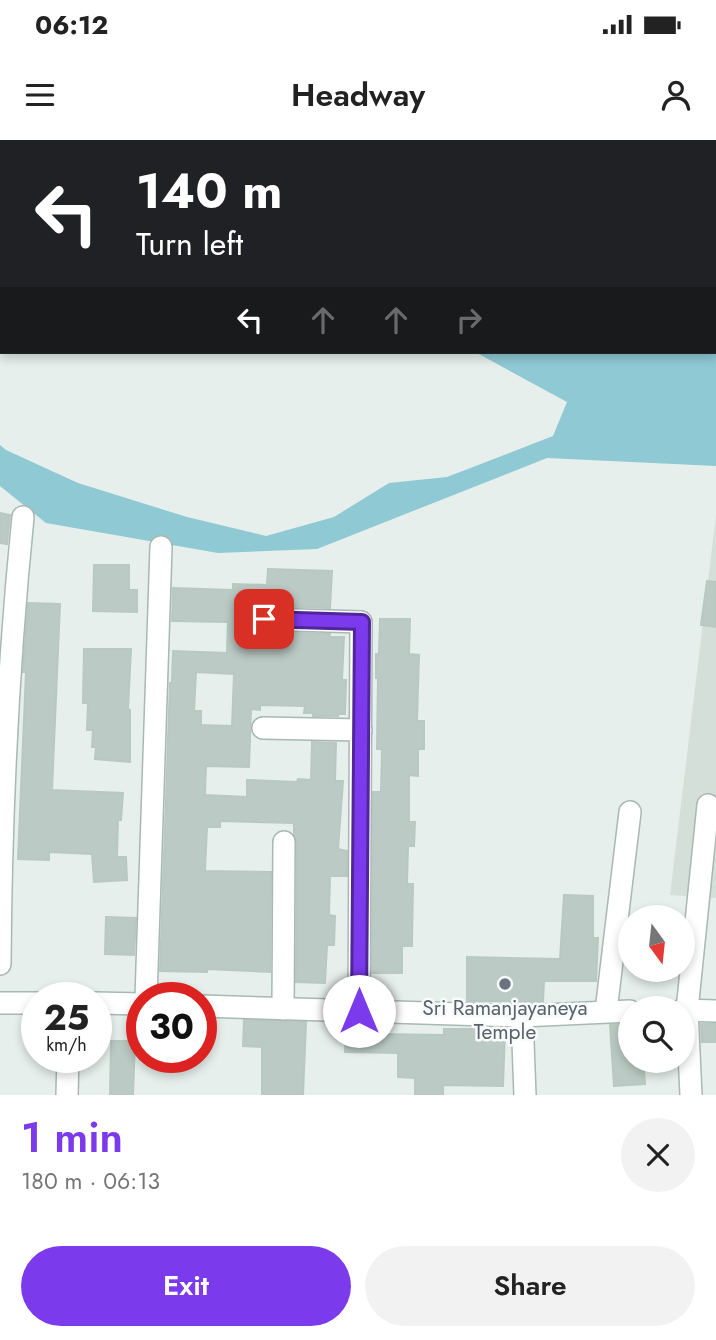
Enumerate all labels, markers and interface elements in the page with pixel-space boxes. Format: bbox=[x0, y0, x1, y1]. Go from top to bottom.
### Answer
text: 06:12 bbox=[35, 6, 108, 44]
text: Headway bbox=[291, 72, 425, 118]
icon: menu bbox=[21, 76, 59, 114]
icon: person bbox=[657, 76, 695, 114]
text: 140 m bbox=[136, 156, 282, 226]
icon: left bbox=[21, 168, 112, 259]
text: Turn left bbox=[136, 221, 243, 267]
icon: left bbox=[231, 301, 269, 339]
icon: ahead bbox=[304, 301, 342, 339]
icon: ahead bbox=[377, 301, 415, 339]
icon: right bbox=[450, 301, 488, 339]
pin bbox=[234, 589, 294, 649]
icon: arrive bbox=[245, 600, 283, 638]
north arrow bbox=[618, 905, 695, 982]
map controls bbox=[618, 905, 695, 1073]
position arrow bbox=[322, 974, 396, 1048]
marker: Sri Ramanjayaneya Temple bbox=[497, 976, 513, 992]
speed limit sign: 30 bbox=[126, 982, 217, 1073]
text: 25 bbox=[44, 993, 89, 1043]
place label: Sri Ramanjayaneya Temple bbox=[422, 993, 588, 1047]
button: search bbox=[618, 996, 695, 1073]
text: km/h bbox=[46, 1032, 87, 1058]
text: 1 min bbox=[21, 1107, 123, 1168]
button: close bbox=[621, 1118, 695, 1192]
text: 180 m · 06:13 bbox=[21, 1164, 160, 1198]
button: Exit bbox=[21, 1246, 351, 1326]
button: Share bbox=[365, 1246, 695, 1326]

